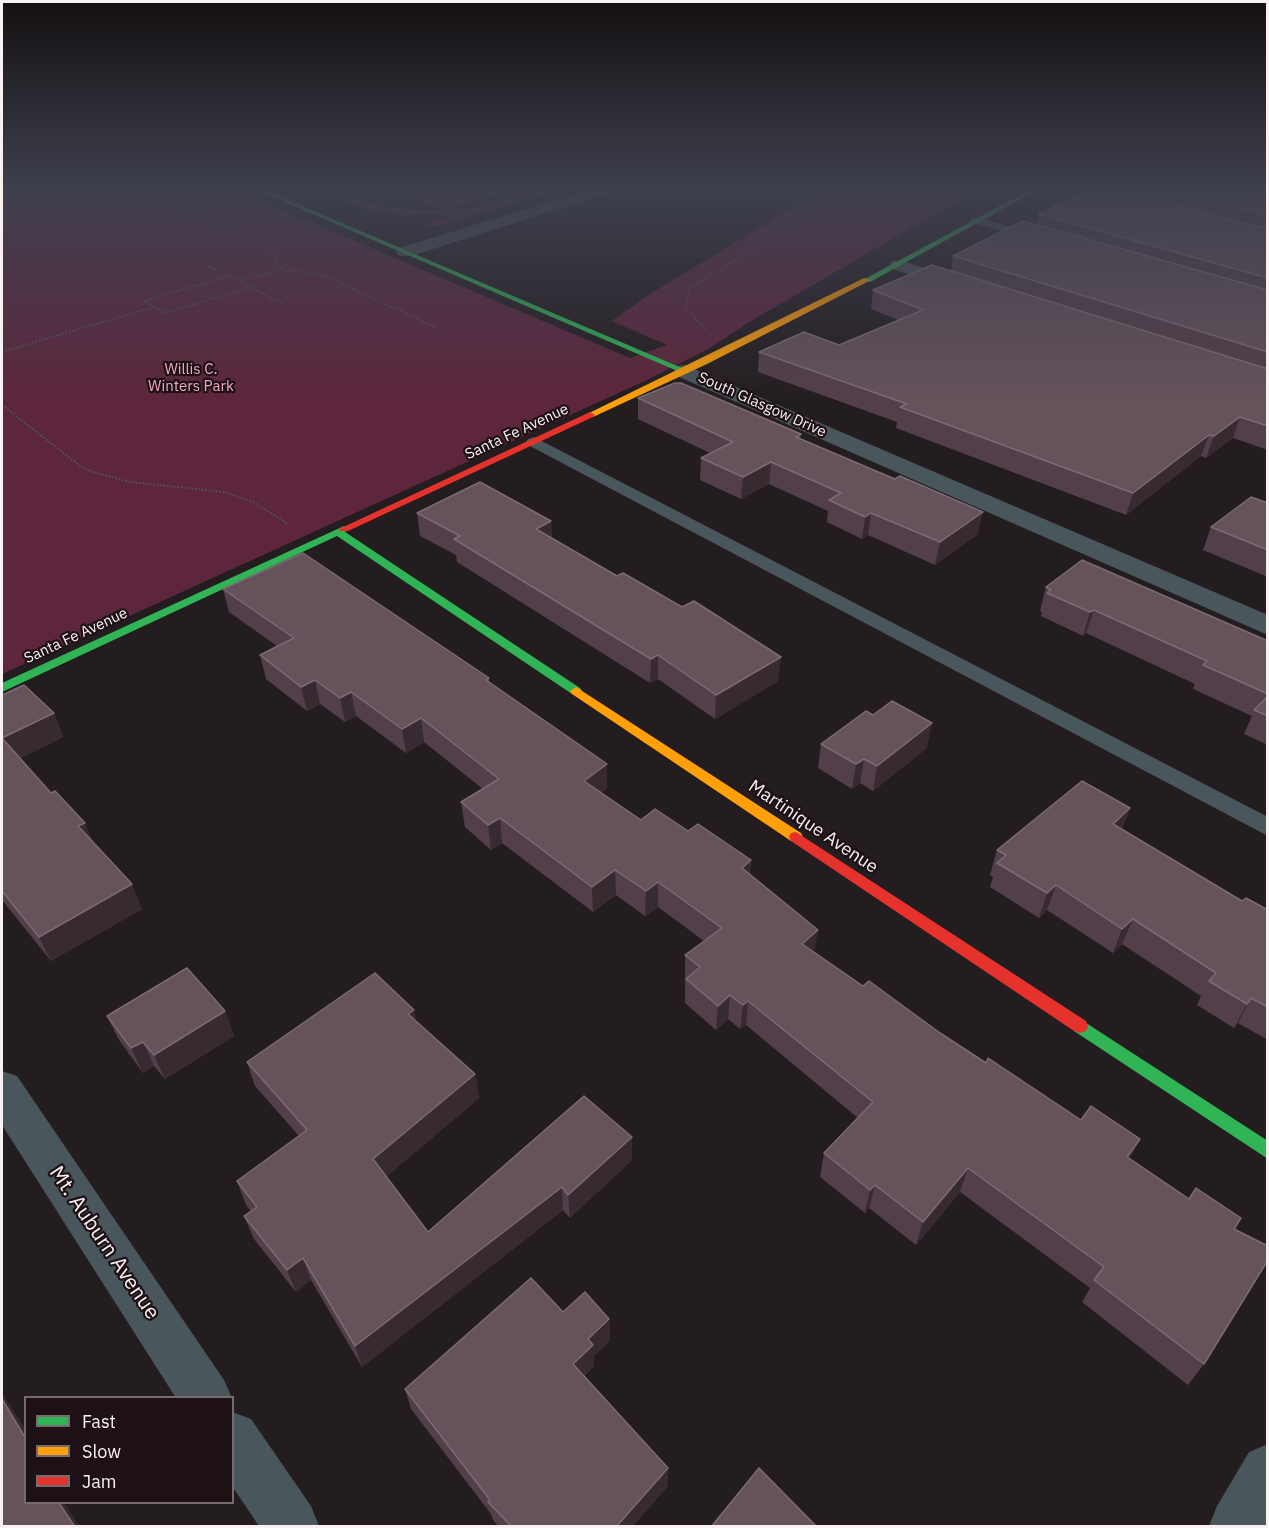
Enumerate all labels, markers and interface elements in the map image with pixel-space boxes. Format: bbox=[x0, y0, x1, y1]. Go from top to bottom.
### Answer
park label: Willis C. Winters Park bbox=[148, 361, 234, 396]
street label: South Glasgow Drive bbox=[695, 369, 829, 441]
street label: Santa Fe Avenue bbox=[462, 400, 572, 464]
street label: Santa Fe Avenue bbox=[21, 604, 131, 668]
street label: Martinique Avenue bbox=[744, 776, 882, 878]
street label: Mt. Auburn Avenue bbox=[43, 1162, 165, 1324]
legend bbox=[24, 1396, 234, 1504]
text: Fast bbox=[82, 1410, 116, 1433]
text: Slow bbox=[82, 1440, 121, 1463]
text: Jam bbox=[82, 1470, 117, 1493]

